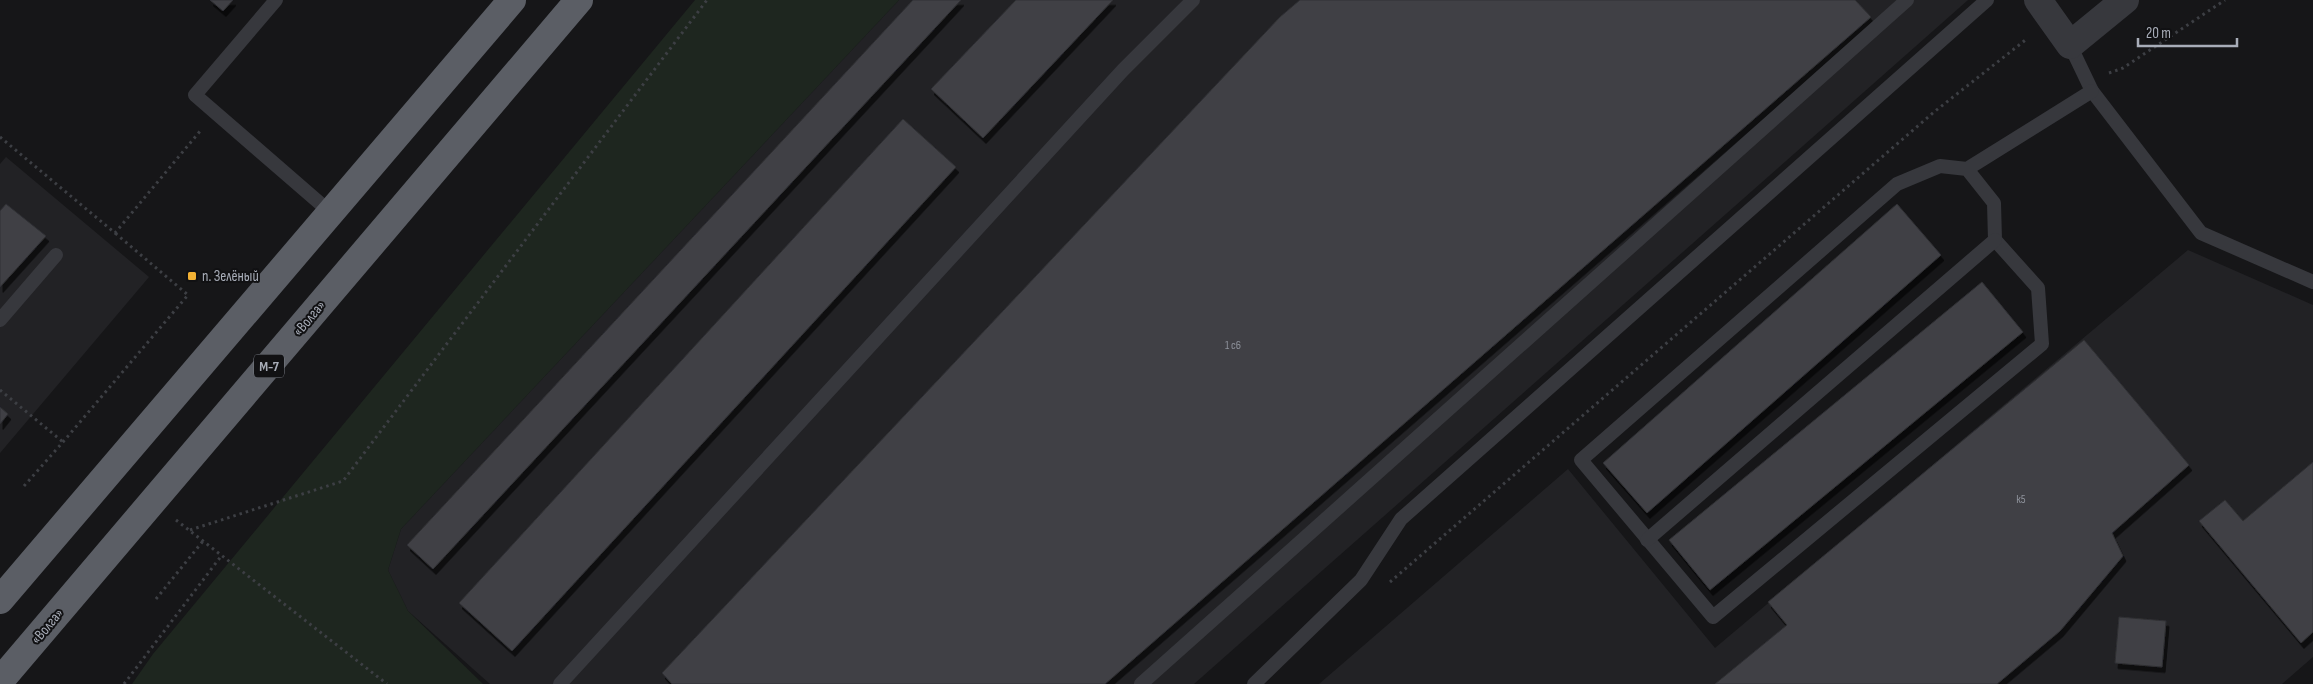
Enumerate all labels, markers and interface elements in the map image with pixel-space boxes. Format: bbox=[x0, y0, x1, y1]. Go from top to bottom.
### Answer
scale bar bbox=[2138, 15, 2237, 47]
text: 20 m bbox=[2146, 24, 2171, 43]
place label: п. Зелёный bbox=[202, 267, 259, 286]
marker: п. Зелёный bbox=[186, 270, 198, 282]
street label: «Волга» bbox=[289, 296, 330, 340]
house number: 1 с6 bbox=[1225, 338, 1241, 353]
road number: М-7 bbox=[254, 354, 284, 378]
house number: к5 bbox=[2016, 492, 2026, 507]
street label: «Волга» bbox=[27, 604, 68, 648]

